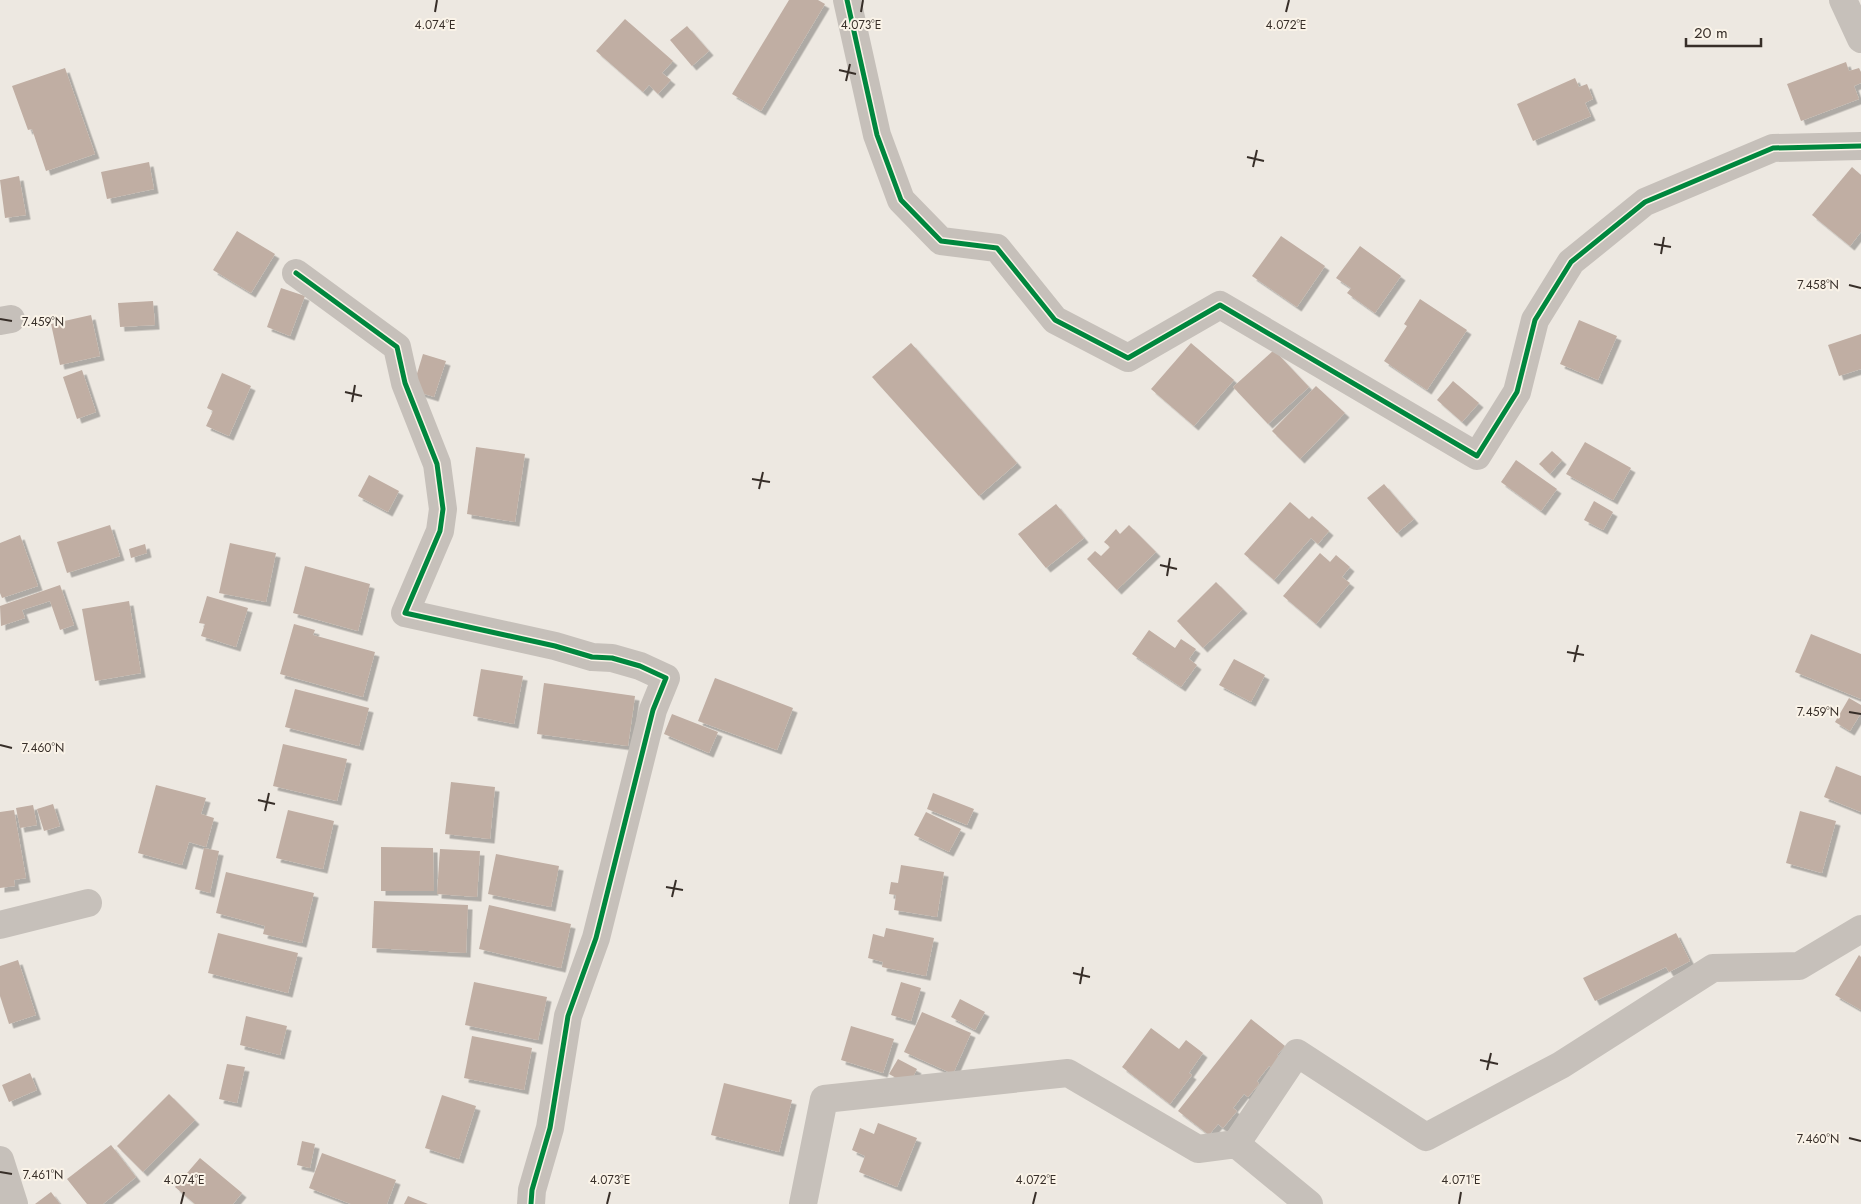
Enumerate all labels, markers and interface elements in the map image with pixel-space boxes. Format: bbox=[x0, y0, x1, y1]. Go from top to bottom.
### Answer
scale bar bbox=[1686, 15, 1761, 47]
text: 4.074°E bbox=[414, 16, 456, 34]
text: 4.073°E bbox=[841, 16, 881, 34]
text: 4.072°E bbox=[1266, 16, 1306, 34]
text: 20 m bbox=[1694, 22, 1728, 44]
text: 7.458°N bbox=[1797, 276, 1839, 294]
text: 7.459°N bbox=[22, 313, 64, 331]
text: 7.459°N bbox=[1797, 703, 1839, 721]
text: 7.460°N bbox=[22, 739, 64, 757]
text: 7.460°N bbox=[1797, 1130, 1839, 1148]
text: 7.461°N bbox=[23, 1166, 63, 1184]
text: 4.074°E bbox=[163, 1171, 205, 1189]
text: 4.073°E bbox=[590, 1171, 630, 1189]
text: 4.072°E bbox=[1016, 1171, 1056, 1189]
text: 4.071°E bbox=[1441, 1171, 1481, 1189]

